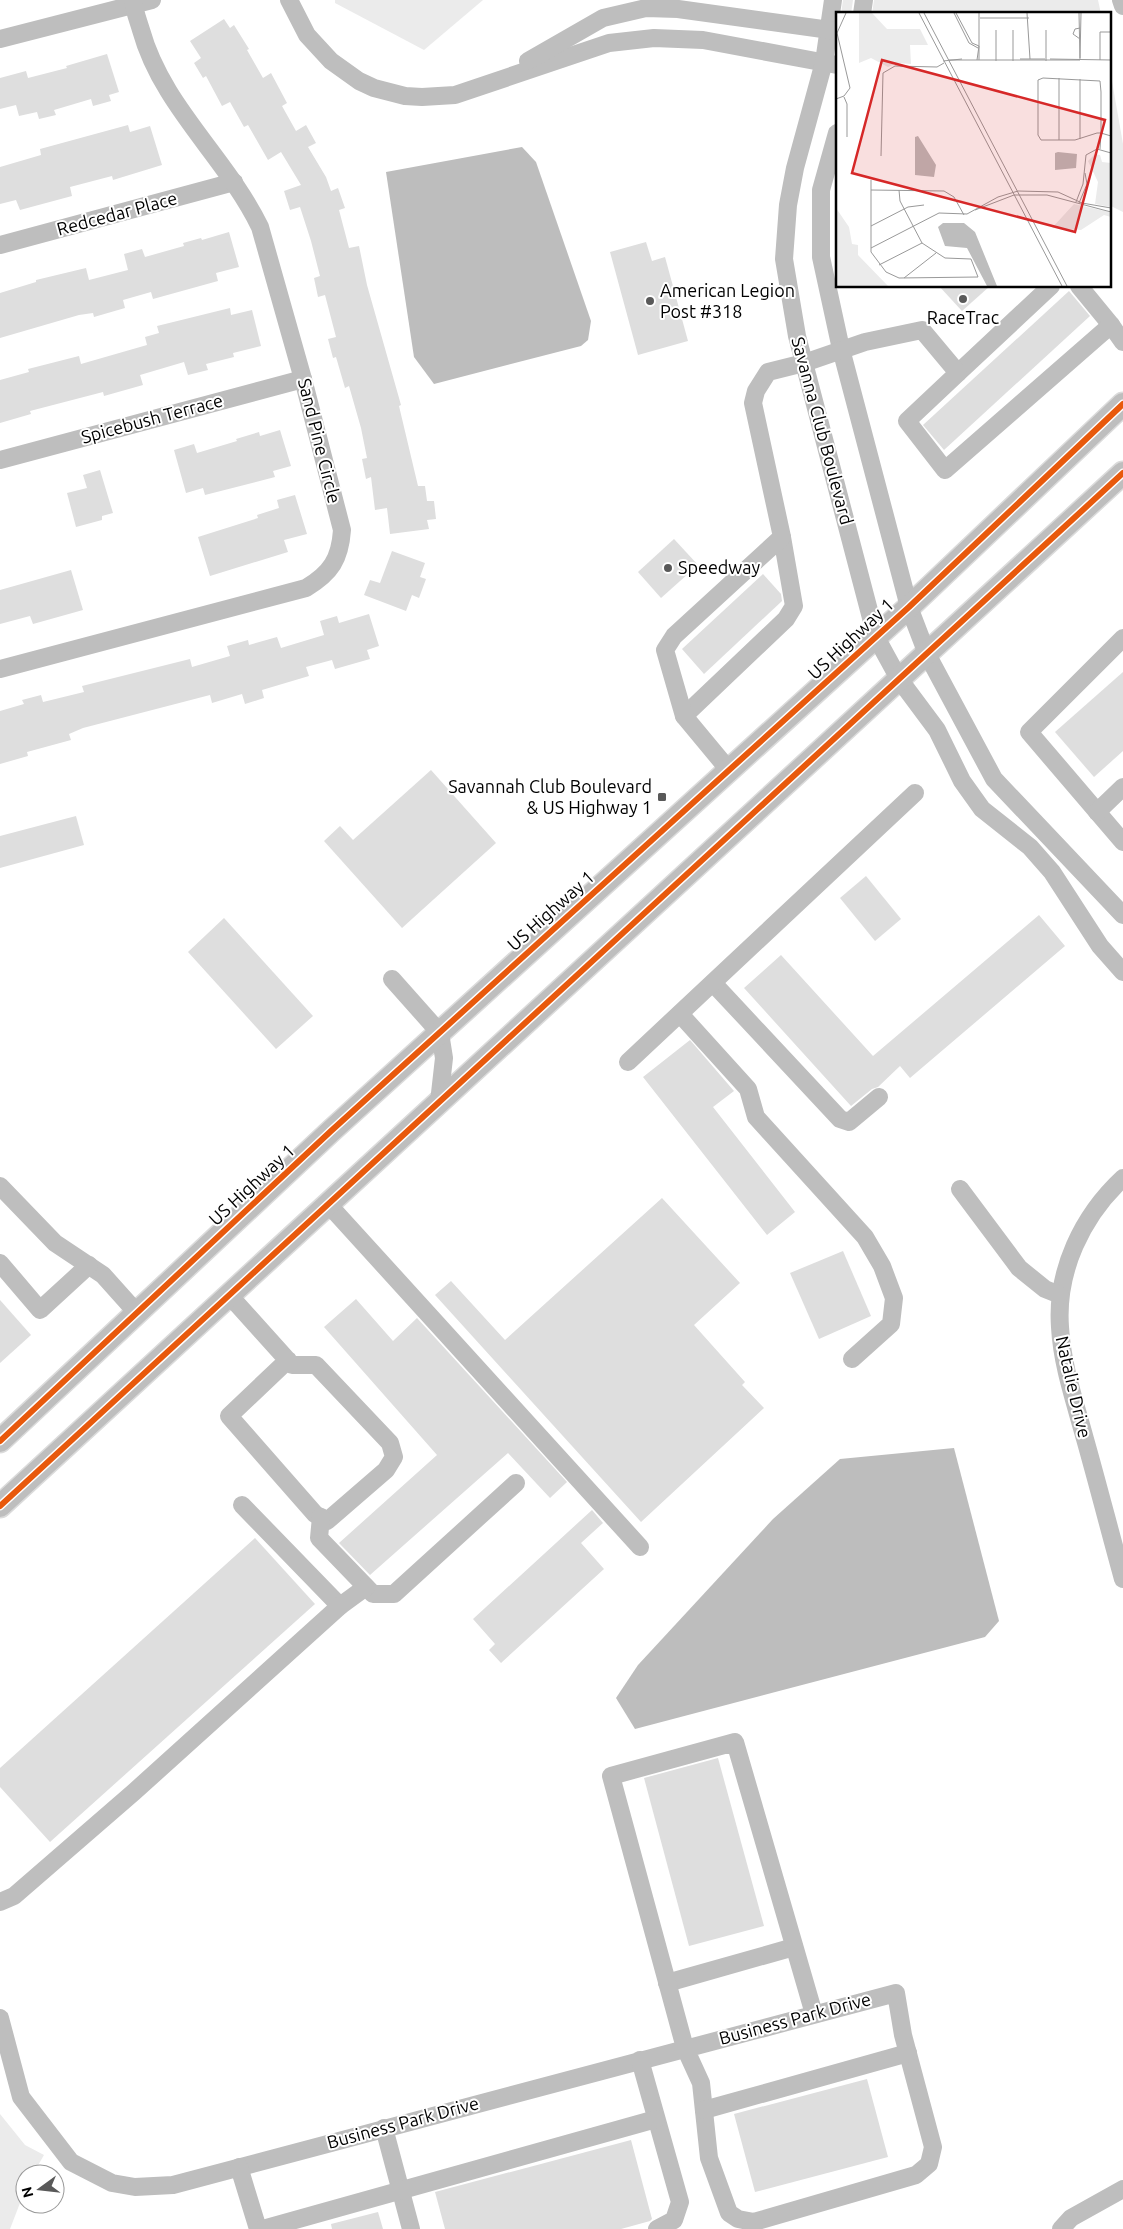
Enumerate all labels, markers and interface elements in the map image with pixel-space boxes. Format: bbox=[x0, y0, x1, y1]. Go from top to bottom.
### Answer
inset map bbox=[836, 12, 1110, 288]
street label: Redcedar Place bbox=[54, 187, 179, 239]
place label: American Legion Post #318 bbox=[660, 280, 795, 321]
marker: RaceTrac bbox=[957, 293, 969, 305]
marker: American Legion Post #318 bbox=[644, 295, 656, 307]
place label: RaceTrac bbox=[927, 307, 999, 327]
street label: Savanna Club Boulevard bbox=[788, 335, 858, 527]
street label: Sand Pine Circle bbox=[295, 376, 345, 505]
street label: Spicebush Terrace bbox=[79, 390, 225, 447]
place label: Speedway bbox=[678, 557, 761, 577]
marker: Speedway bbox=[662, 562, 674, 574]
street label: US Highway 1 bbox=[803, 594, 897, 683]
place label: Savannah Club Boulevard & US Highway 1 bbox=[448, 776, 652, 817]
marker: Savannah Club Boulevard & US Highway 1 bbox=[656, 791, 668, 803]
street label: US Highway 1 bbox=[503, 866, 598, 954]
street label: US Highway 1 bbox=[204, 1140, 298, 1229]
street label: Natalie Drive bbox=[1053, 1334, 1095, 1440]
street label: Business Park Drive bbox=[717, 1988, 873, 2048]
street label: Business Park Drive bbox=[325, 2092, 481, 2152]
north arrow bbox=[15, 2164, 65, 2214]
text: N bbox=[18, 2185, 37, 2199]

